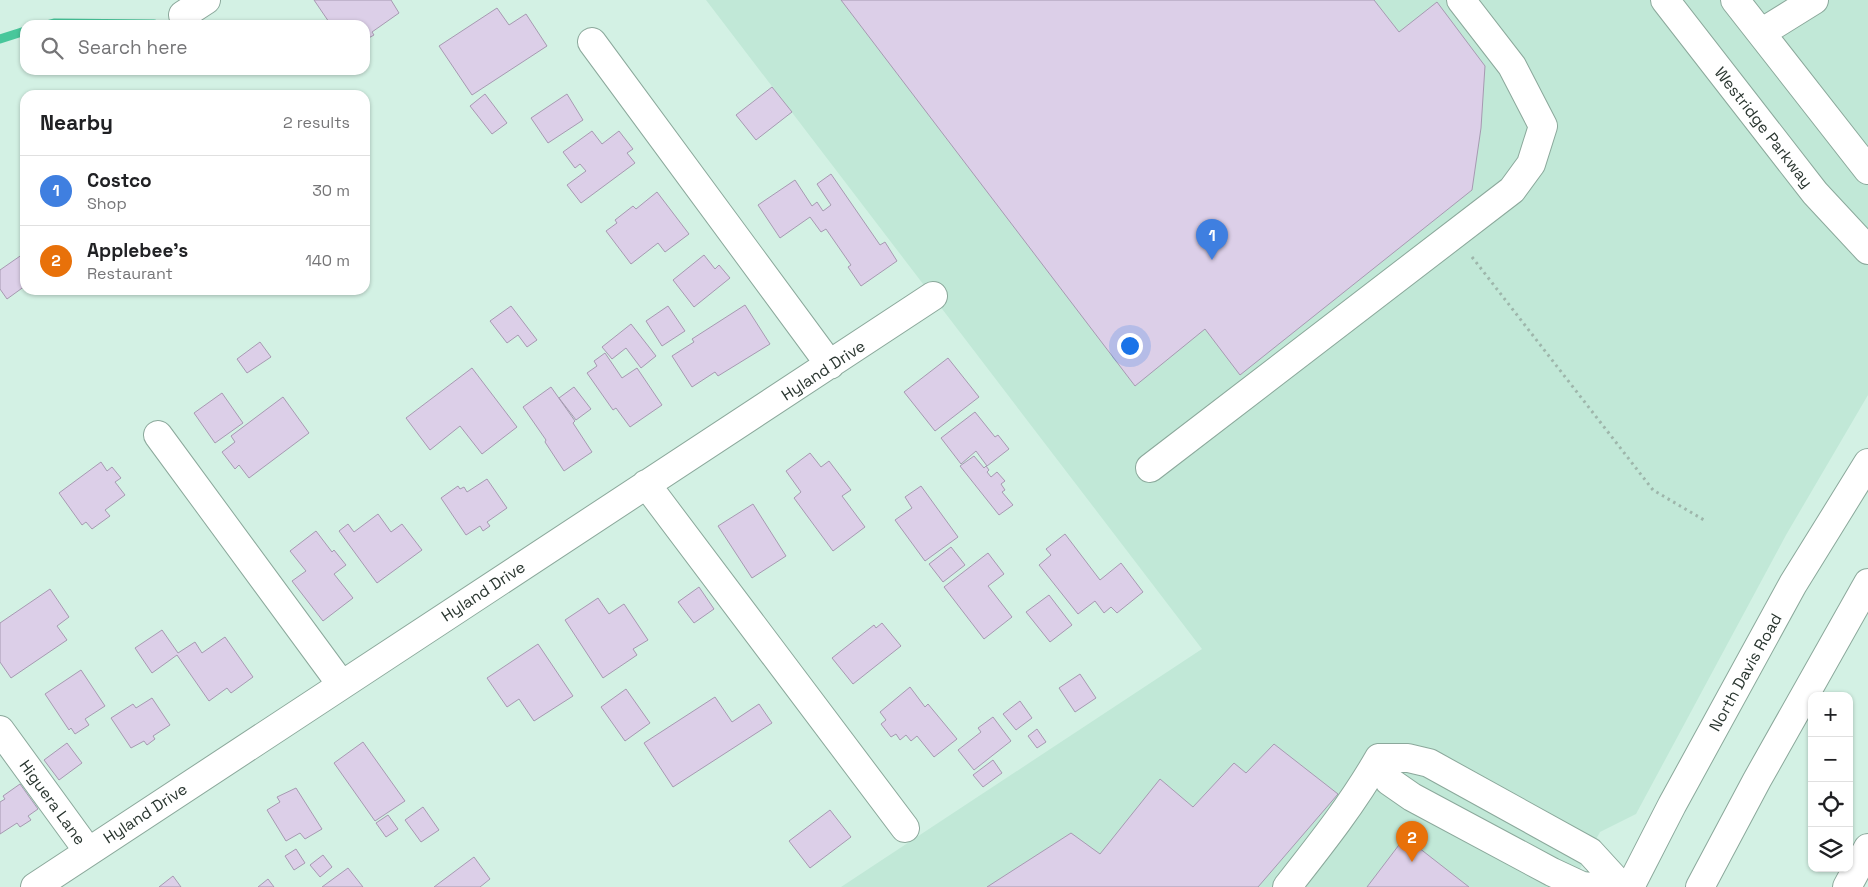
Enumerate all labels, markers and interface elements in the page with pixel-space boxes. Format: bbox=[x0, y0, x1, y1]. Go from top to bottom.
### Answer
search box bbox=[20, 20, 370, 75]
icon: search bbox=[38, 34, 66, 62]
text: Search here bbox=[78, 35, 188, 60]
street label: Westridge Parkway bbox=[1710, 63, 1817, 192]
text: Nearby bbox=[40, 109, 113, 136]
text: 2 results bbox=[283, 112, 350, 133]
text: Costco bbox=[87, 168, 152, 193]
text: 1 bbox=[52, 180, 60, 201]
text: 30 m bbox=[312, 180, 350, 201]
text: Shop bbox=[87, 193, 127, 214]
pin: 1 bbox=[1196, 219, 1228, 260]
text: Applebee's bbox=[87, 238, 188, 263]
text: 2 bbox=[51, 250, 61, 271]
text: 140 m bbox=[305, 250, 350, 271]
text: Restaurant bbox=[87, 263, 173, 284]
your location bbox=[1117, 333, 1143, 359]
street label: Hyland Drive bbox=[777, 335, 869, 405]
street label: Hyland Drive bbox=[437, 556, 529, 626]
street label: North Davis Road bbox=[1704, 610, 1787, 735]
map controls bbox=[1808, 692, 1853, 872]
button: + bbox=[1808, 692, 1853, 737]
button: − bbox=[1808, 737, 1853, 782]
street label: Higuera Lane bbox=[15, 756, 91, 849]
street label: Hyland Drive bbox=[99, 778, 191, 848]
button: locate bbox=[1808, 782, 1853, 827]
pin: 2 bbox=[1396, 821, 1428, 862]
button: layers bbox=[1808, 827, 1853, 872]

